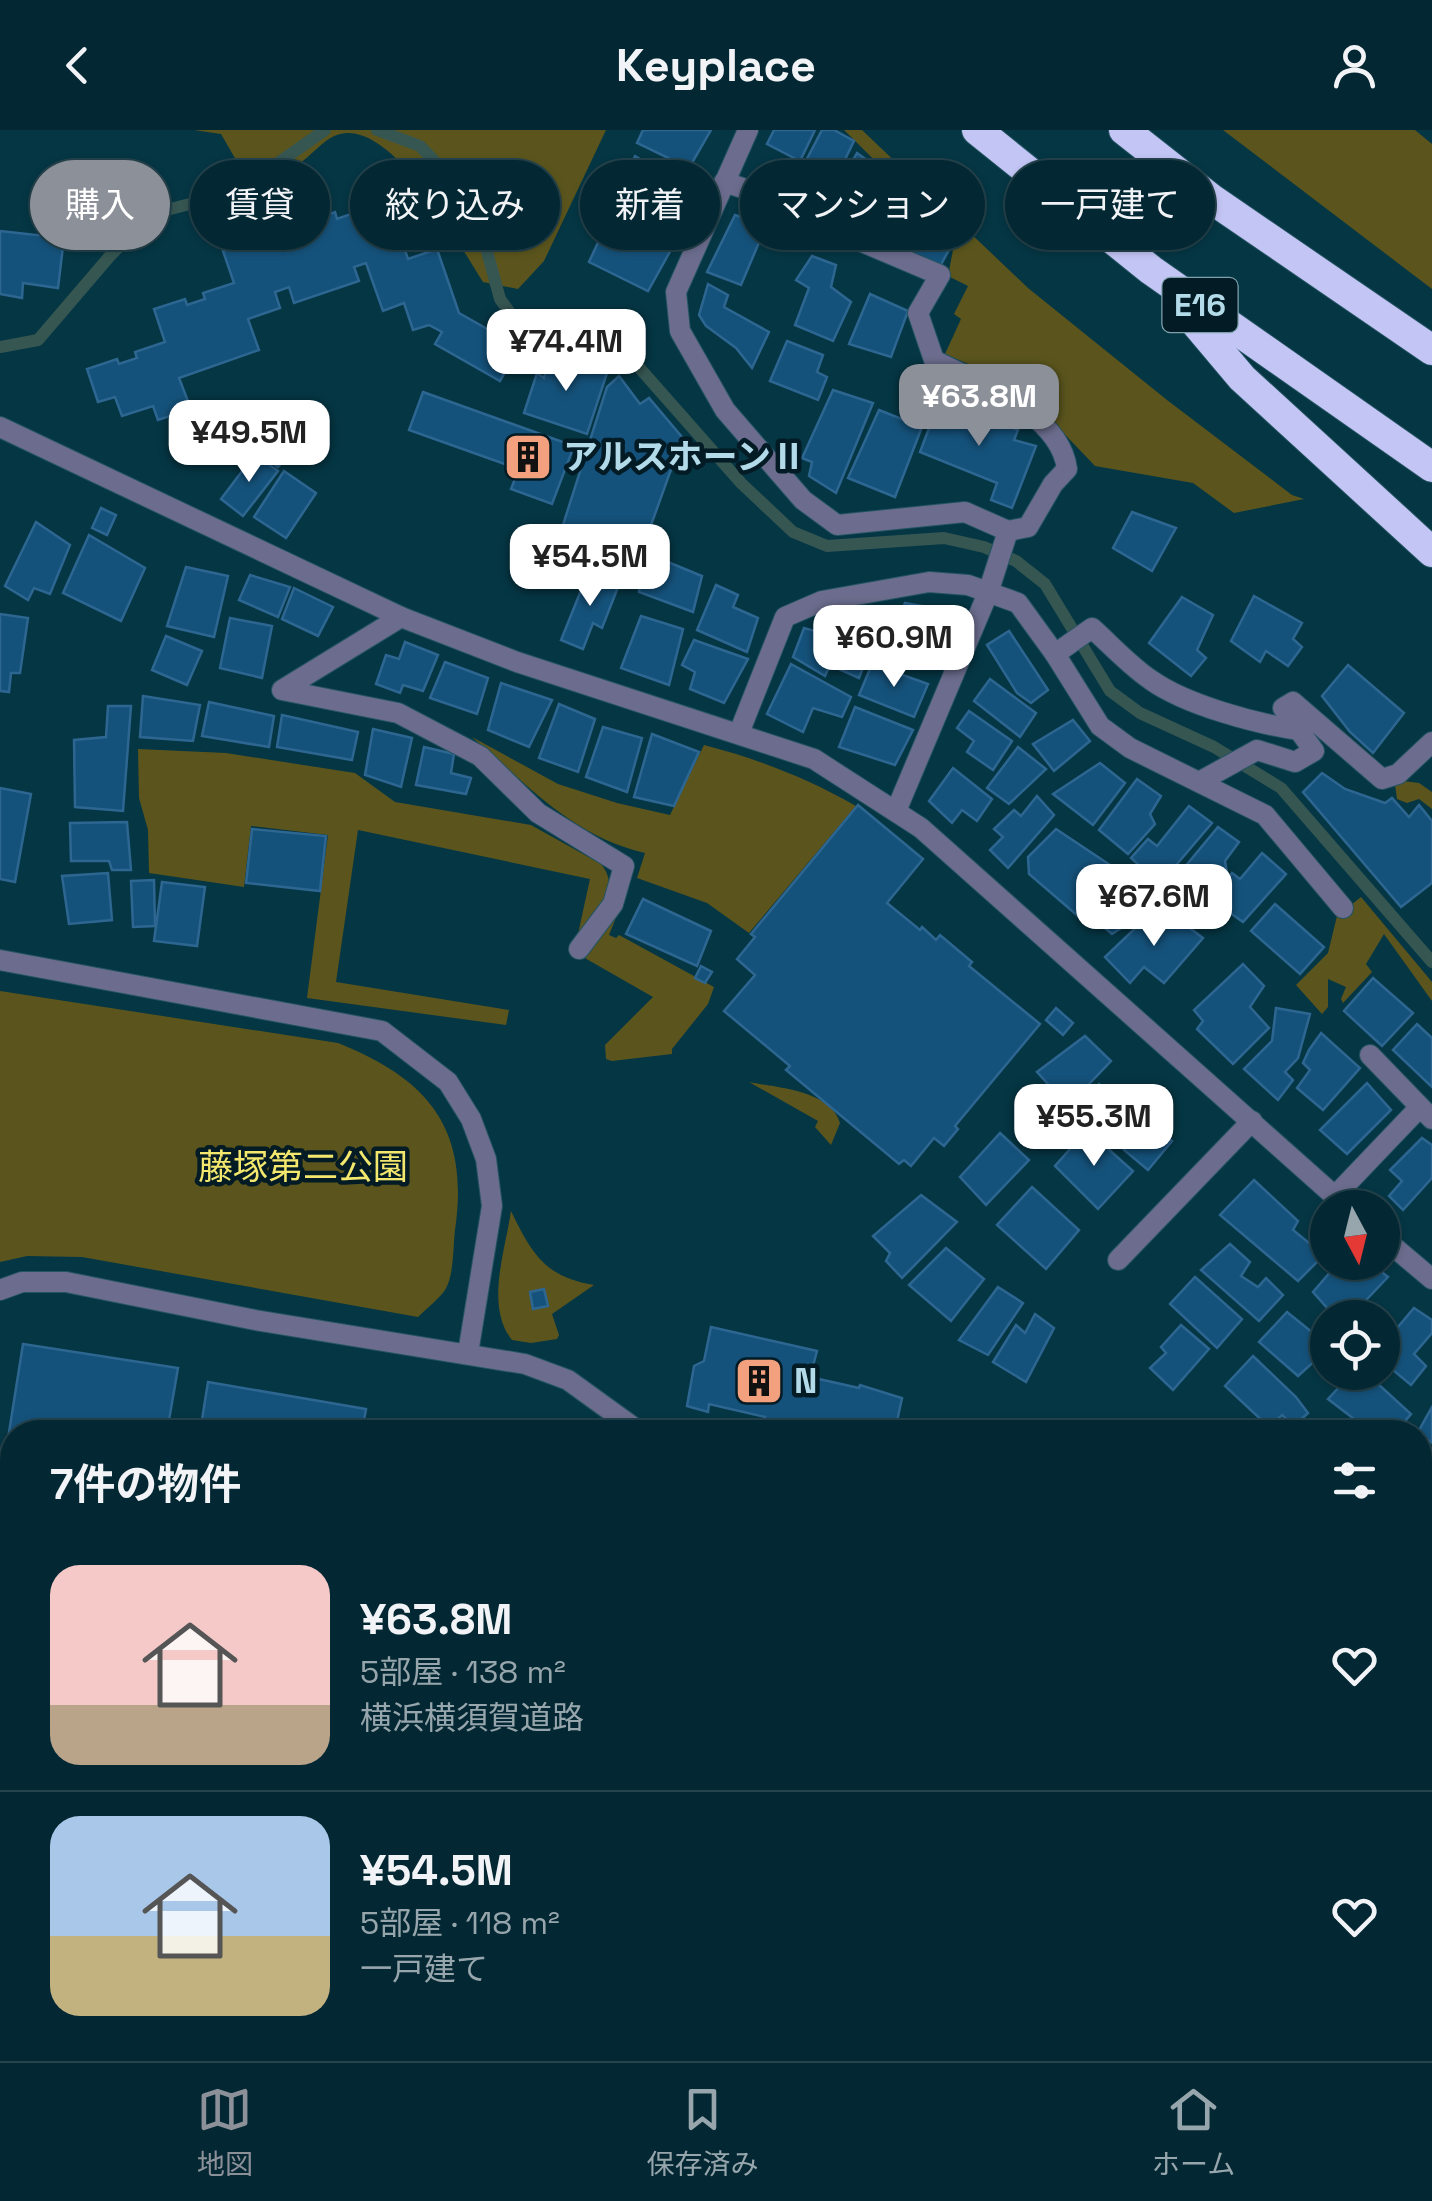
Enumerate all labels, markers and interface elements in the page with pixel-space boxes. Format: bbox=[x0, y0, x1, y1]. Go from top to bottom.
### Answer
text: Keyplace bbox=[616, 37, 816, 94]
icon: back bbox=[50, 38, 105, 93]
icon: person bbox=[1327, 38, 1382, 93]
chip: 購入 bbox=[30, 160, 170, 250]
chip: 賃貸 bbox=[190, 160, 330, 250]
chip: 絞り込み bbox=[350, 160, 560, 250]
chip: 新着 bbox=[580, 160, 720, 250]
chip: マンション bbox=[740, 160, 985, 250]
chip: 一戸建て bbox=[1005, 160, 1215, 250]
road number: E16 bbox=[1162, 278, 1238, 332]
pin: ¥74.4M bbox=[485, 309, 647, 394]
text: ¥74.4M bbox=[509, 321, 623, 361]
pin: ¥63.8M bbox=[898, 364, 1060, 449]
text: ¥63.8M bbox=[921, 376, 1037, 416]
pin: ¥49.5M bbox=[168, 400, 330, 485]
text: ¥49.5M bbox=[191, 412, 307, 452]
building icon: アルスホーンⅡ bbox=[502, 431, 554, 483]
place label: アルスホーンⅡ bbox=[563, 435, 806, 479]
pin: ¥54.5M bbox=[509, 524, 671, 609]
text: ¥54.5M bbox=[532, 536, 648, 576]
pin: ¥60.9M bbox=[813, 605, 975, 690]
text: ¥60.9M bbox=[835, 617, 953, 657]
pin: ¥67.6M bbox=[1073, 864, 1235, 949]
text: ¥67.6M bbox=[1098, 876, 1210, 916]
pin: ¥55.3M bbox=[1013, 1084, 1175, 1169]
text: ¥55.3M bbox=[1036, 1096, 1152, 1136]
park label: 藤塚第二公園 bbox=[198, 1145, 408, 1189]
north arrow bbox=[1310, 1190, 1400, 1280]
map controls bbox=[1310, 1190, 1400, 1390]
button: locate bbox=[1310, 1300, 1400, 1390]
building icon: N bbox=[733, 1355, 785, 1407]
place label: N bbox=[794, 1359, 817, 1403]
icon: filters bbox=[1327, 1453, 1382, 1508]
text: 7件の物件 bbox=[50, 1458, 241, 1511]
text: ¥63.8M bbox=[360, 1593, 512, 1646]
icon: home bbox=[130, 1605, 250, 1725]
icon: heart bbox=[1327, 1638, 1382, 1693]
text: 5部屋 · 138 m² bbox=[360, 1652, 566, 1692]
text: 横浜横須賀道路 bbox=[360, 1698, 584, 1738]
text: ¥54.5M bbox=[360, 1844, 513, 1897]
icon: home bbox=[130, 1856, 250, 1976]
icon: heart bbox=[1327, 1889, 1382, 1944]
text: 5部屋 · 118 m² bbox=[360, 1903, 560, 1943]
text: 一戸建て bbox=[360, 1949, 488, 1989]
tab: 地図 bbox=[197, 2082, 253, 2182]
tab: 保存済み bbox=[646, 2082, 758, 2182]
tab: ホーム bbox=[1152, 2082, 1235, 2182]

